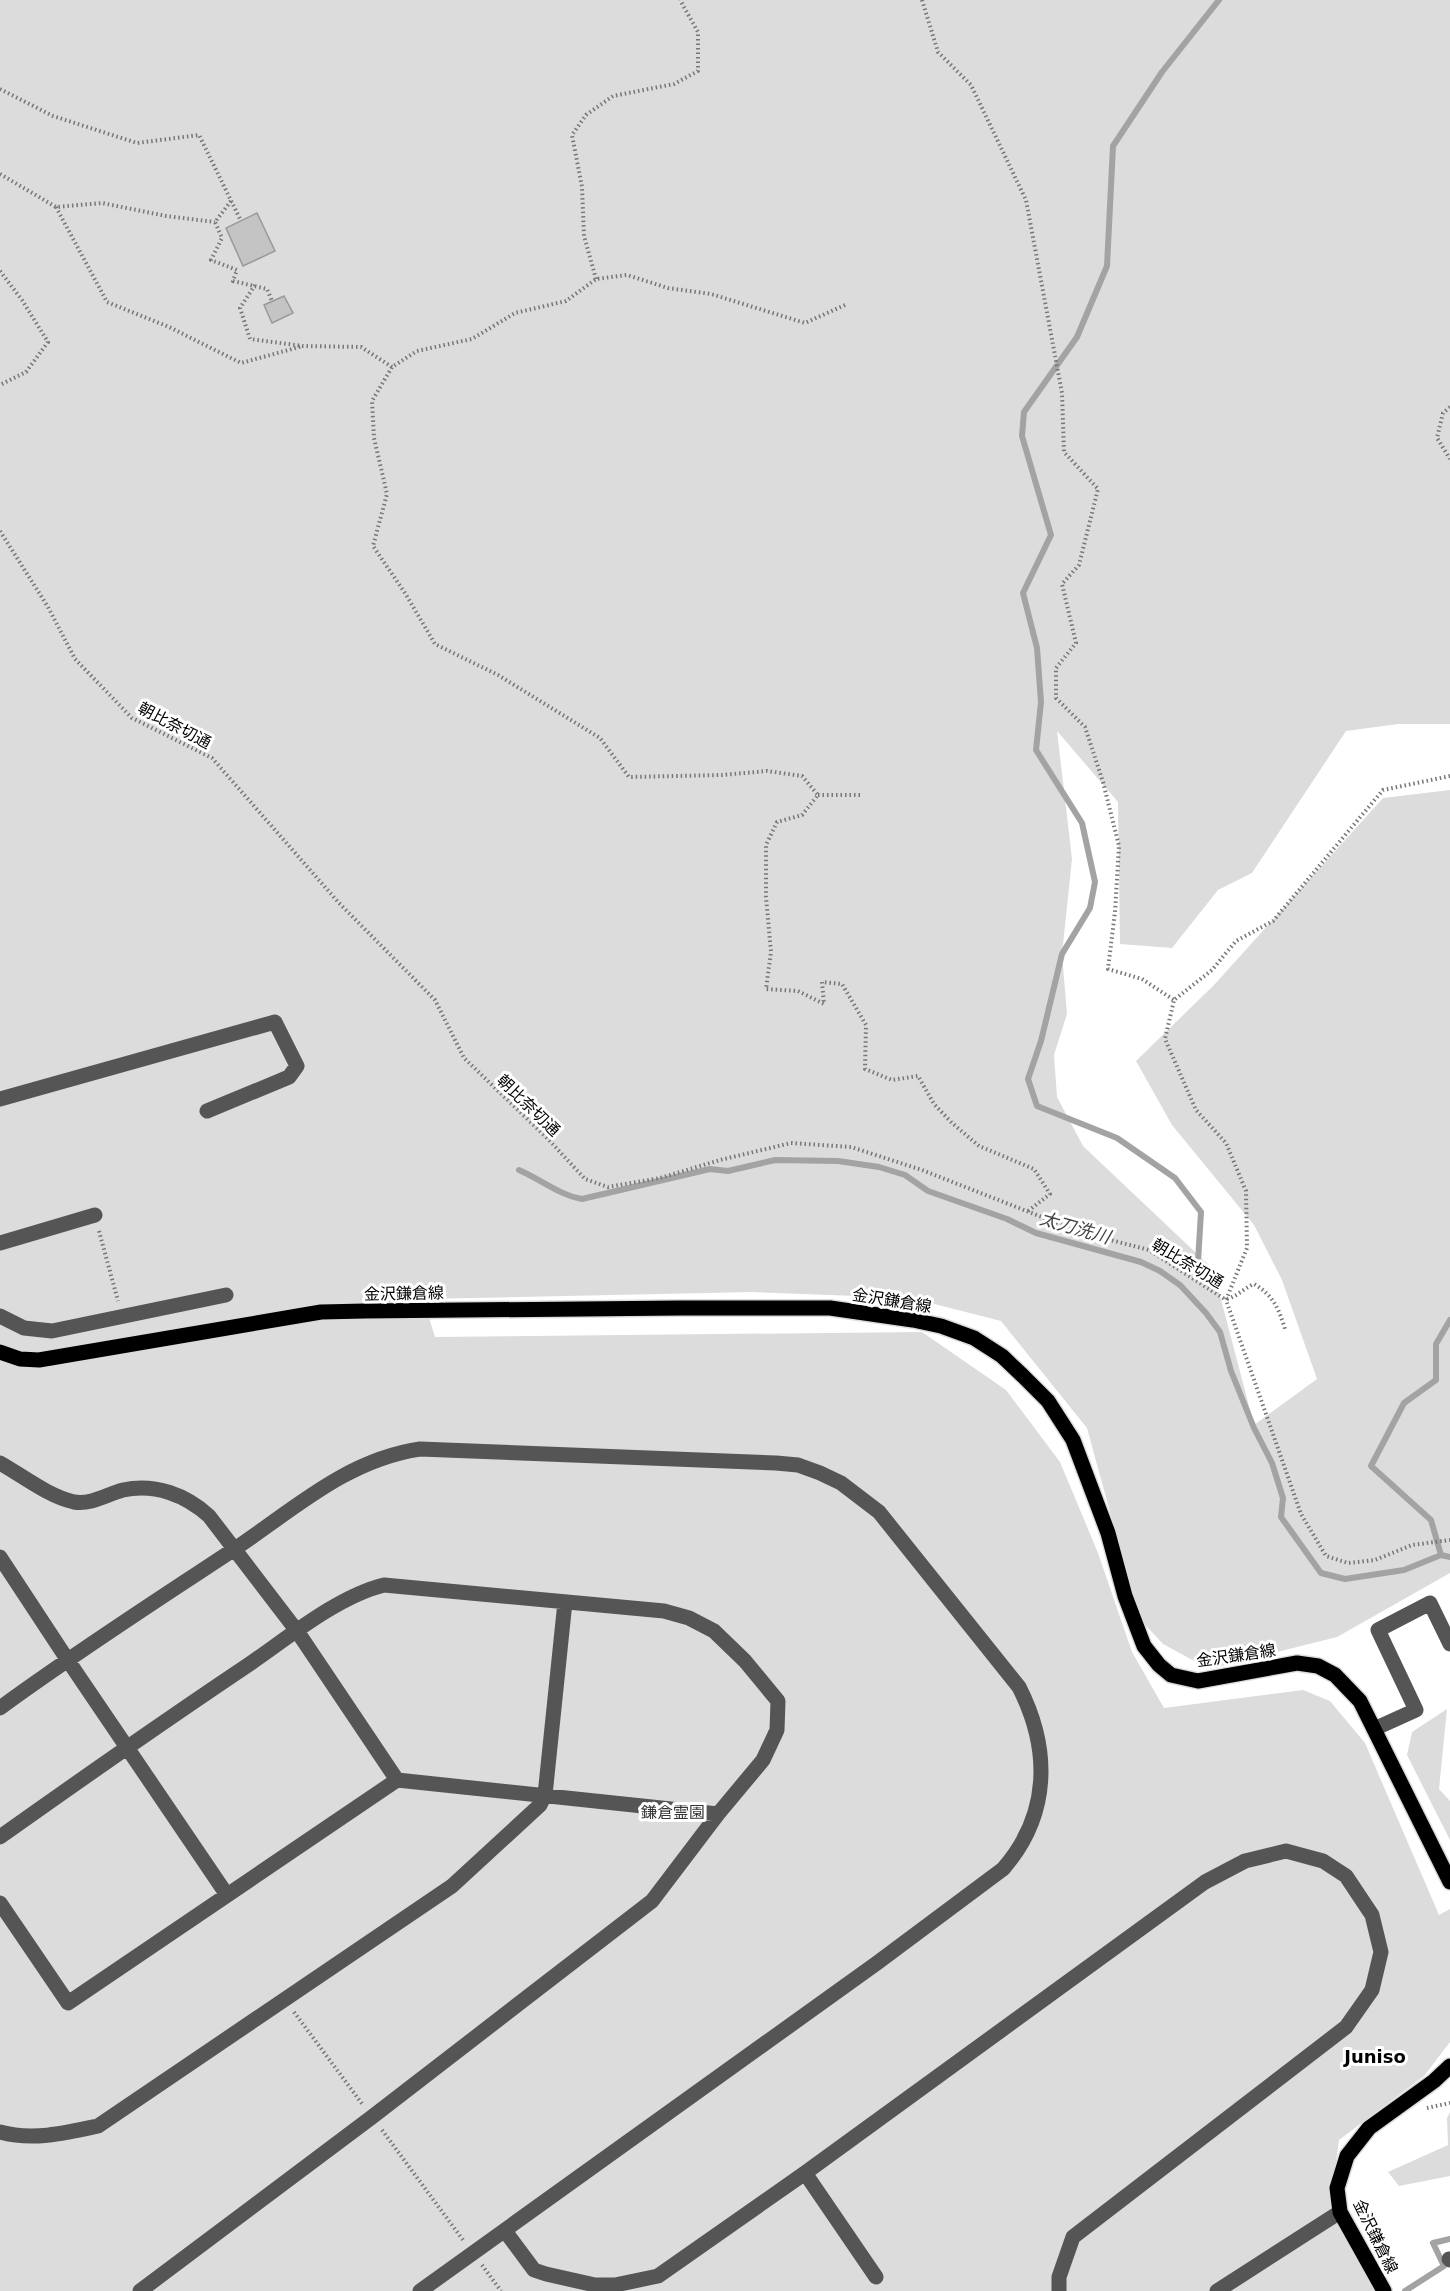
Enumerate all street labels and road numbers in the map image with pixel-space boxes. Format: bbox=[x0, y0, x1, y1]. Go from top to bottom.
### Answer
street label: 朝比奈切通 bbox=[135, 698, 215, 753]
street label: 朝比奈切通 bbox=[493, 1071, 564, 1140]
street label: 朝比奈切通 bbox=[1149, 1235, 1227, 1292]
street label: 金沢鎌倉線 bbox=[364, 1283, 444, 1304]
street label: 金沢鎌倉線 bbox=[851, 1285, 933, 1316]
street label: 金沢鎌倉線 bbox=[1195, 1641, 1277, 1670]
street label: 金沢鎌倉線 bbox=[1349, 2196, 1402, 2276]

